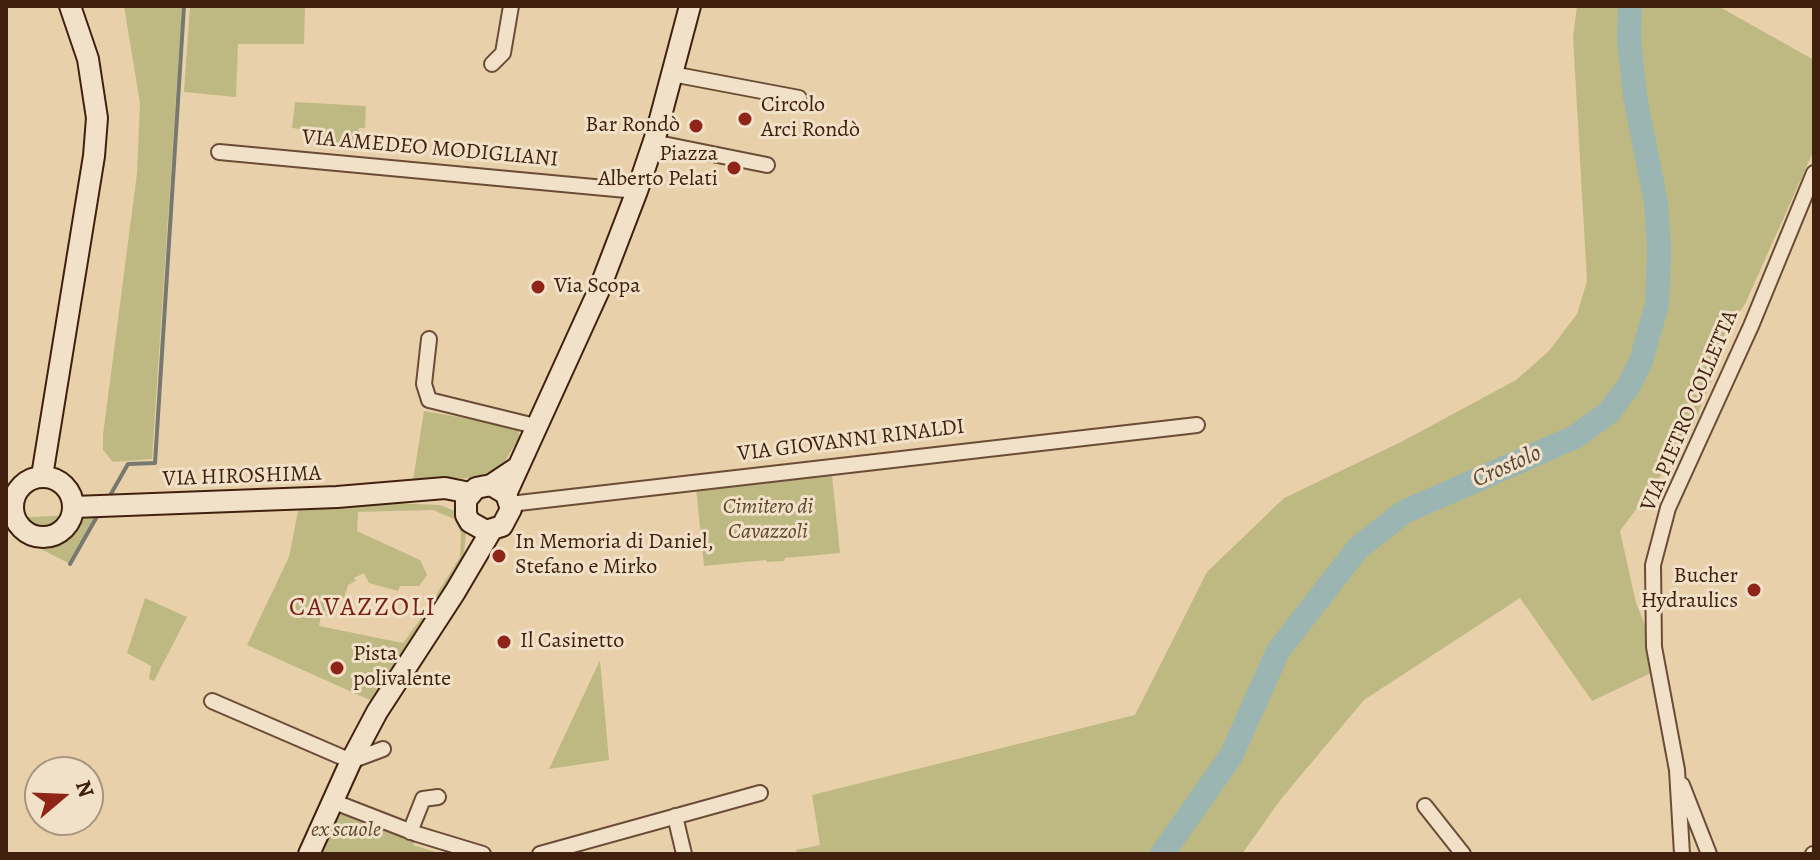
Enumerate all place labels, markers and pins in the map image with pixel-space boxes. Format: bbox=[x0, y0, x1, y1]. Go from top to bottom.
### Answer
place label: Circolo Arci Rondò bbox=[761, 93, 860, 144]
marker: Circolo Arci Rondò bbox=[736, 110, 754, 128]
place label: Bar Rondò bbox=[585, 113, 680, 139]
marker: Bar Rondò bbox=[687, 117, 705, 135]
place label: Piazza Alberto Pelati bbox=[598, 142, 718, 194]
marker: Piazza Alberto Pelati bbox=[725, 159, 743, 177]
place label: Via Scopa bbox=[554, 274, 640, 300]
marker: Via Scopa bbox=[529, 278, 547, 296]
place label: In Memoria di Daniel, Stefano e Mirko bbox=[515, 530, 714, 582]
marker: In Memoria di Daniel, Stefano e Mirko bbox=[490, 547, 508, 565]
place label: Bucher Hydraulics bbox=[1641, 564, 1738, 616]
marker: Bucher Hydraulics bbox=[1745, 581, 1763, 599]
place label: Il Casinetto bbox=[520, 629, 624, 655]
marker: Il Casinetto bbox=[495, 633, 513, 651]
place label: Pista polivalente bbox=[353, 642, 451, 694]
marker: Pista polivalente bbox=[328, 659, 346, 677]

